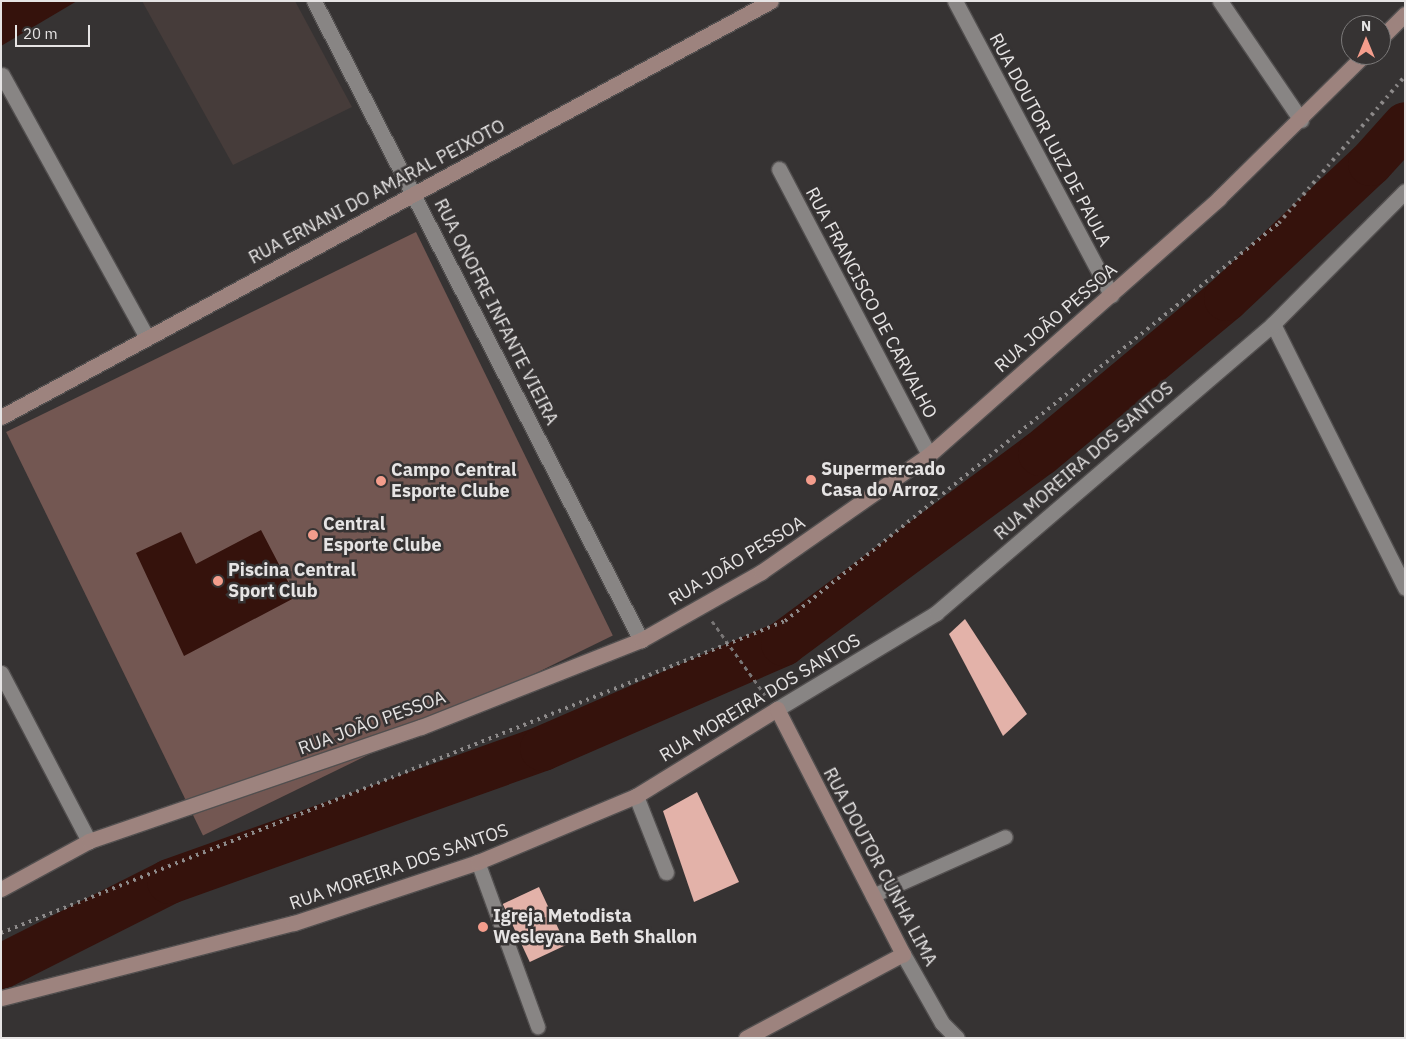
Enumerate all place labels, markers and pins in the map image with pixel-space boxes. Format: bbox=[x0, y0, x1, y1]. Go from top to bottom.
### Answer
place label: Supermercado Casa do Arroz bbox=[821, 459, 945, 502]
place label: Campo Central Esporte Clube bbox=[391, 460, 517, 502]
marker: Supermercado Casa do Arroz bbox=[805, 474, 817, 486]
marker: Campo Central Esporte Clube bbox=[375, 475, 387, 487]
place label: Central Esporte Clube bbox=[323, 514, 442, 556]
marker: Central Esporte Clube bbox=[307, 529, 319, 541]
place label: Piscina Central Sport Club bbox=[228, 560, 356, 602]
marker: Piscina Central Sport Club bbox=[212, 575, 224, 587]
place label: Igreja Metodista Wesleyana Beth Shallon bbox=[493, 906, 697, 949]
marker: Igreja Metodista Wesleyana Beth Shallon bbox=[477, 921, 489, 933]

